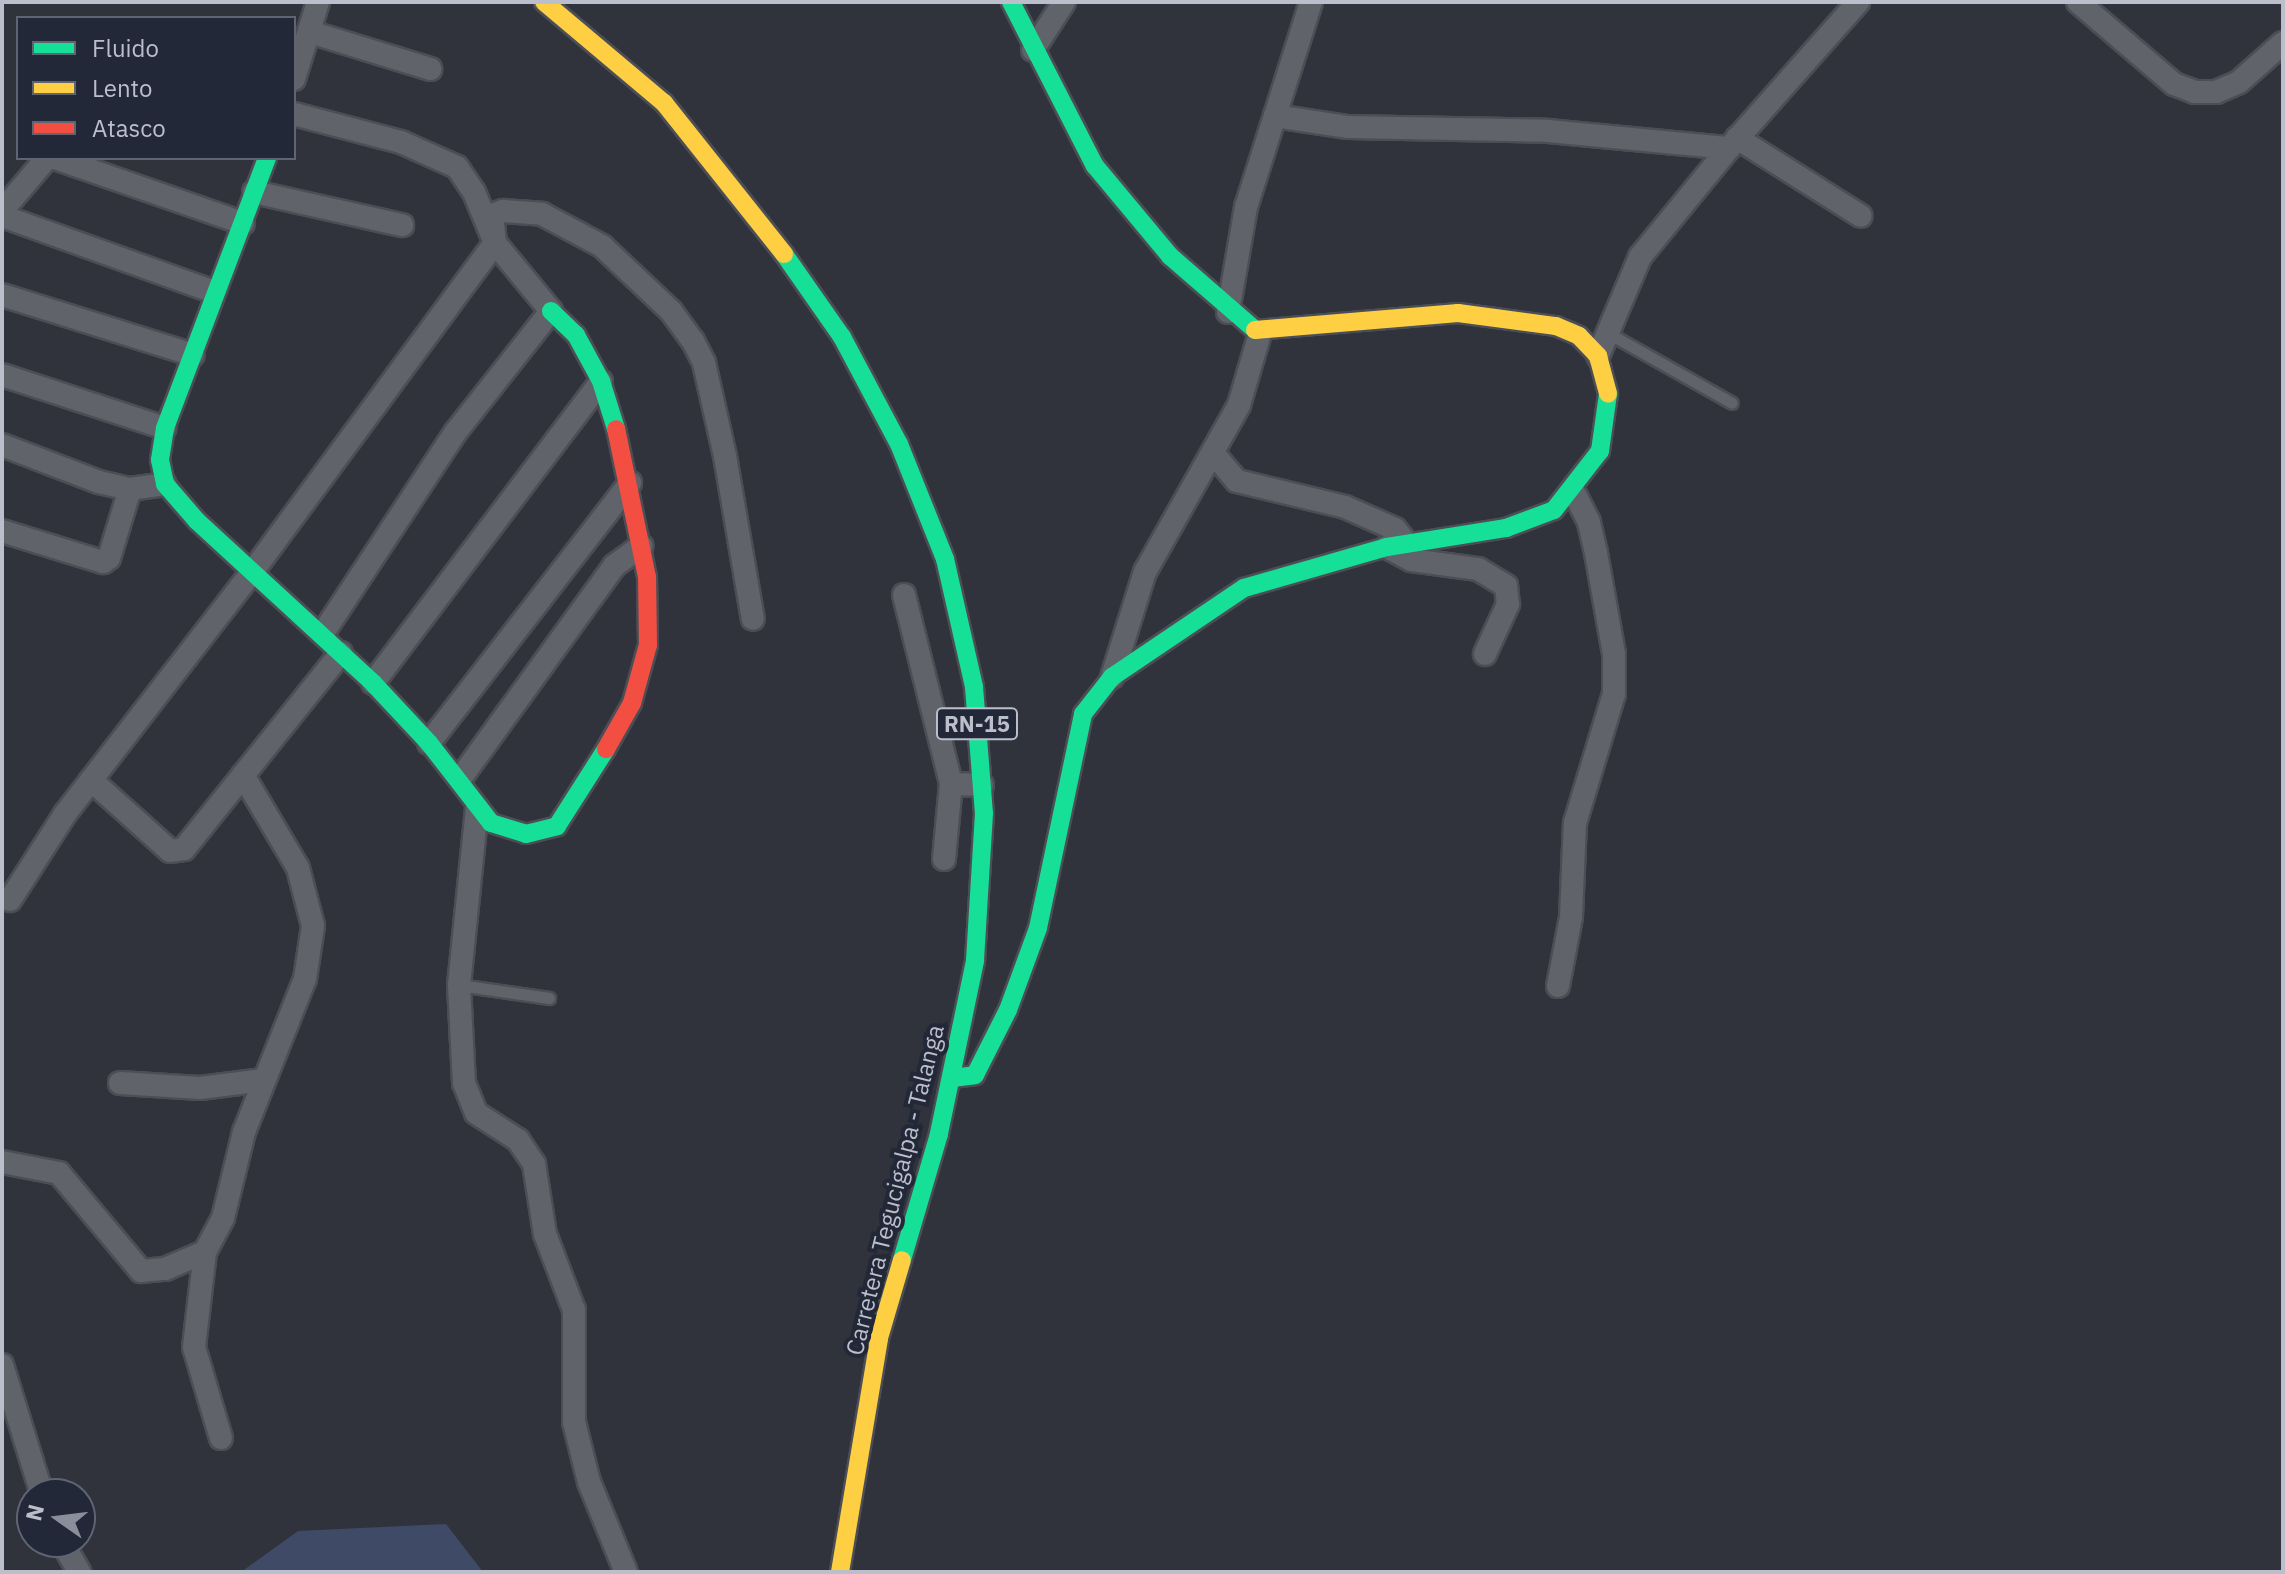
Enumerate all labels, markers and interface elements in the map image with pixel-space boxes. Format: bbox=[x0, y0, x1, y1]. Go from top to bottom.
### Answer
legend bbox=[16, 16, 296, 160]
text: Fluido bbox=[92, 32, 159, 64]
text: Lento bbox=[92, 72, 152, 104]
text: Atasco bbox=[92, 112, 166, 144]
road number: RN-15 bbox=[935, 706, 1019, 742]
street label: Carretera Tegucigalpa - Talanga bbox=[840, 1022, 950, 1358]
north arrow bbox=[16, 1478, 96, 1558]
text: N bbox=[18, 1501, 50, 1524]

